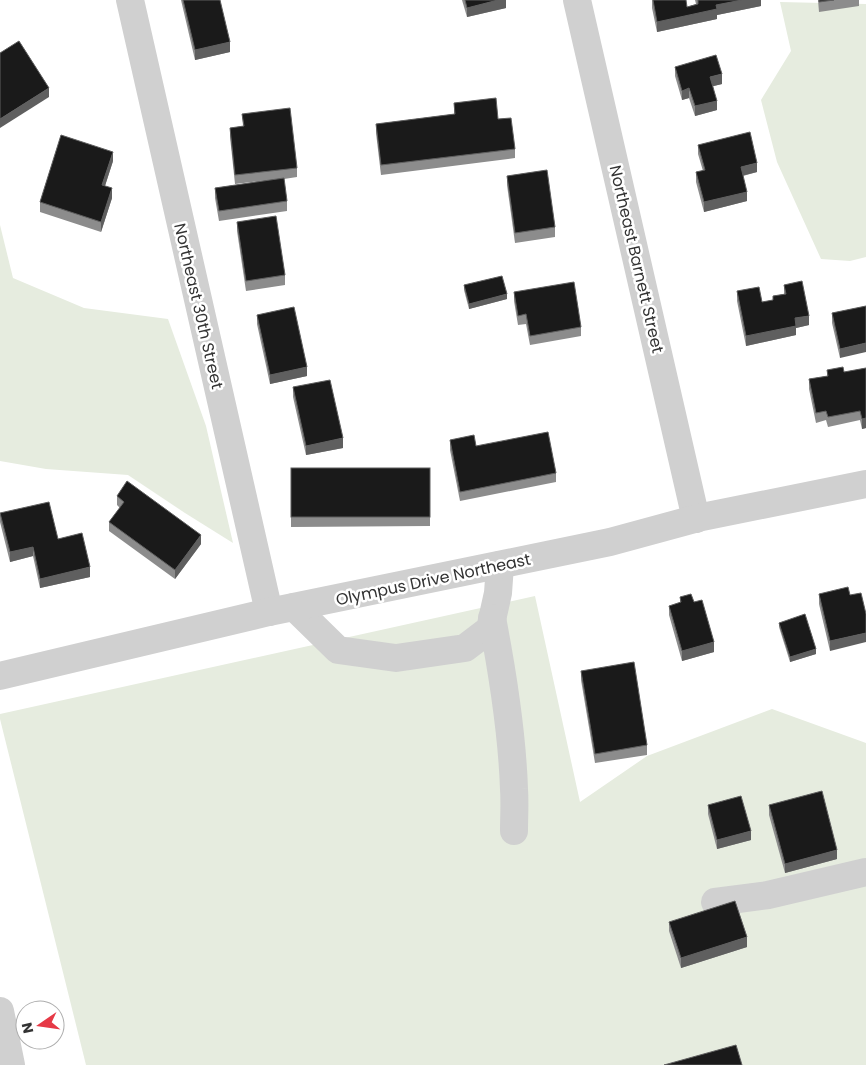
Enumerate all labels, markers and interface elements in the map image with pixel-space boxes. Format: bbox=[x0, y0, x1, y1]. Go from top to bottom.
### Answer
street label: Northeast Barnett Street bbox=[604, 163, 669, 356]
street label: Northeast 30th Street bbox=[168, 221, 229, 391]
street label: Olympus Drive Northeast bbox=[334, 548, 533, 611]
north arrow bbox=[15, 1000, 65, 1050]
text: N bbox=[16, 1021, 38, 1035]

